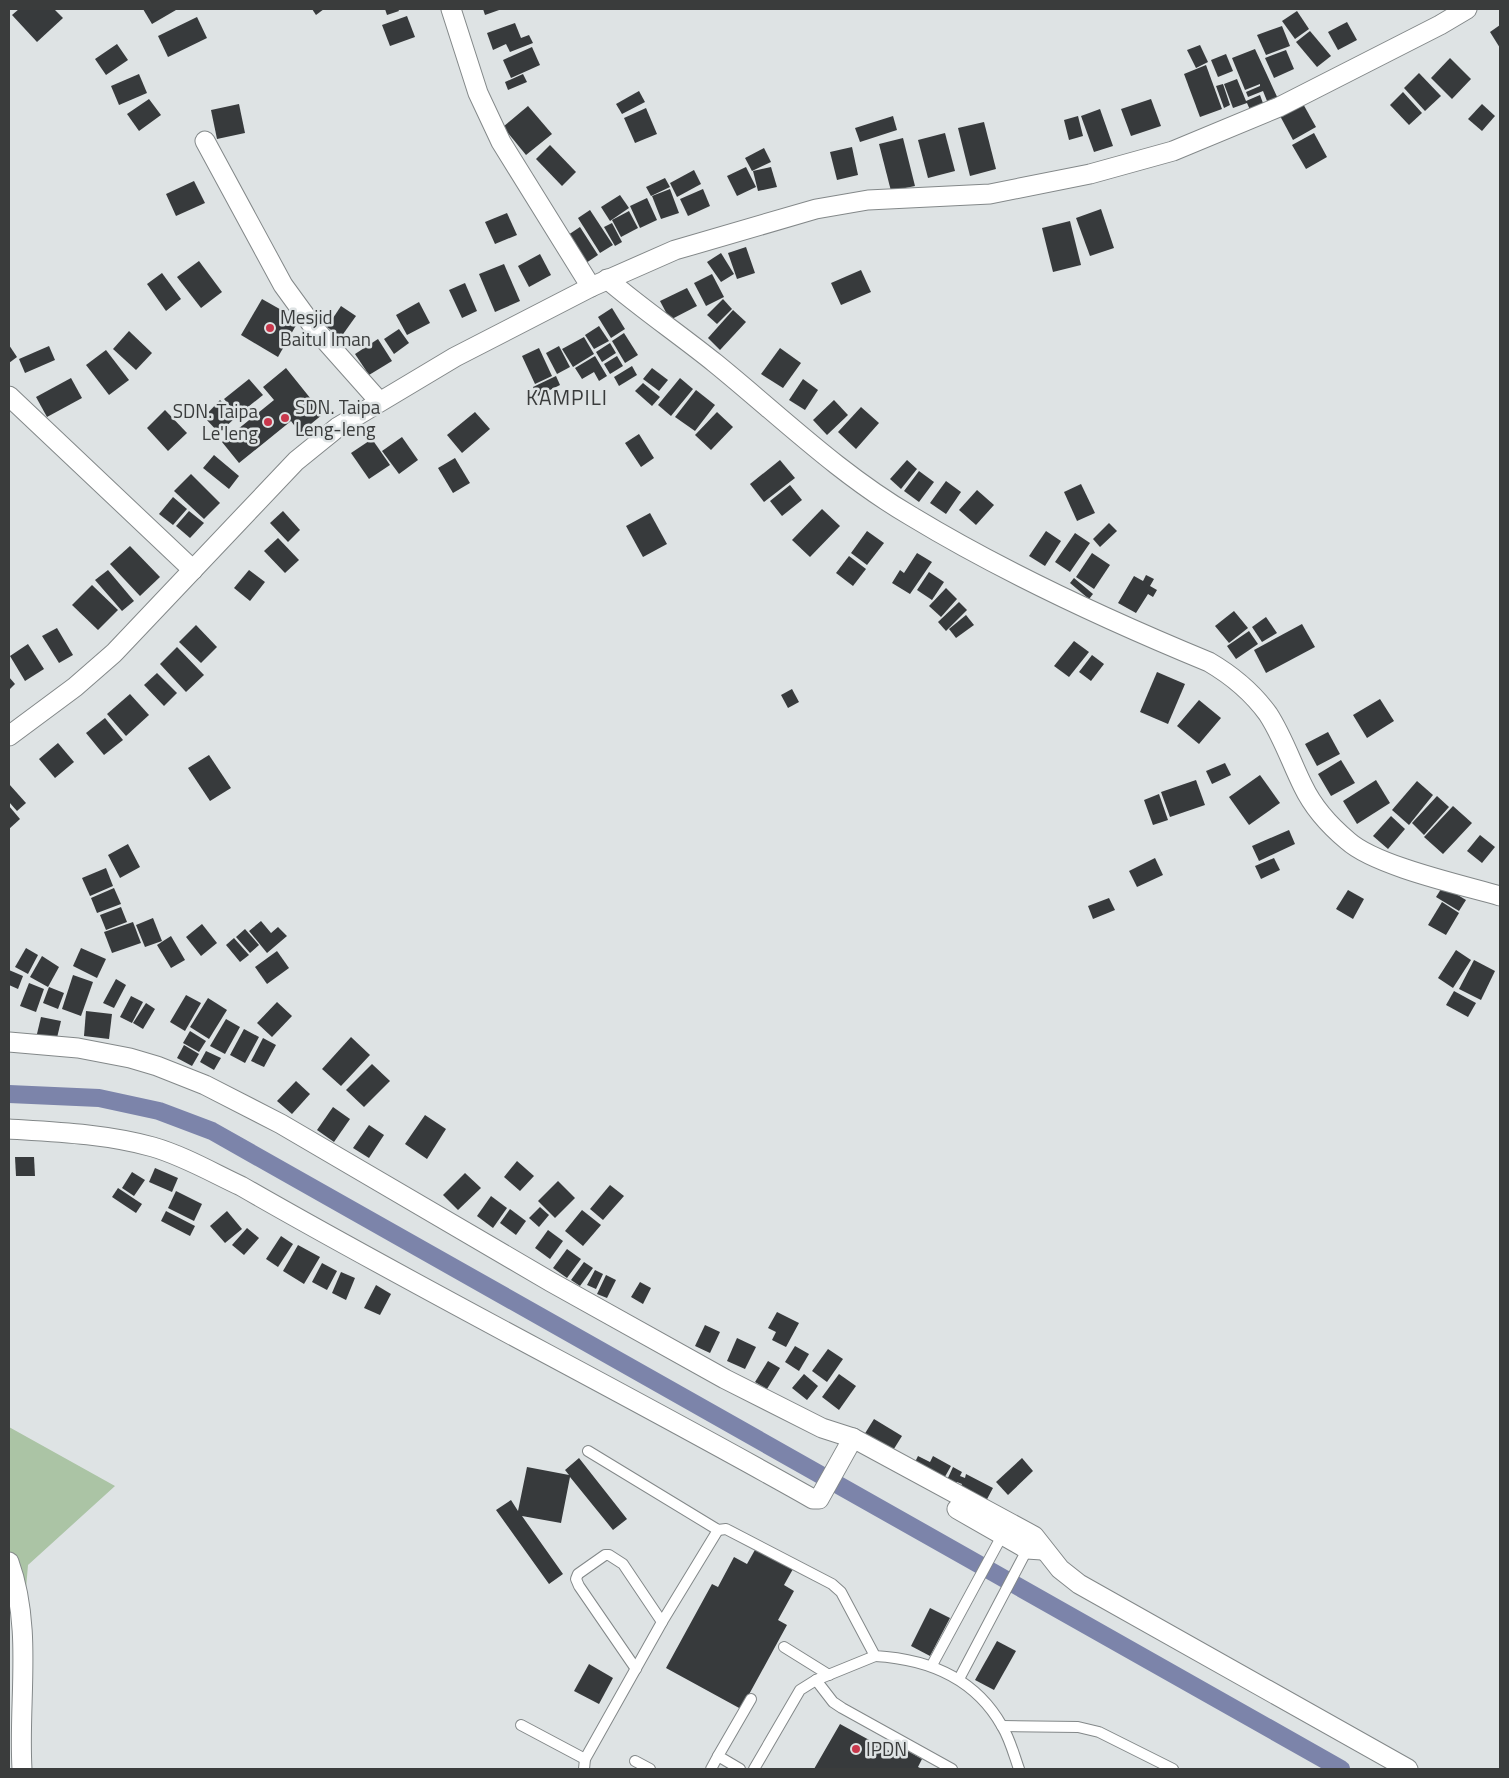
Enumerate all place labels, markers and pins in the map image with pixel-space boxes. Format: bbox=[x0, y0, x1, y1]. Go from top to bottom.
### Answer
place label: Mesjid Baitul Iman bbox=[280, 302, 371, 353]
marker: Mesjid Baitul Iman bbox=[264, 322, 276, 334]
place label: SDN. Taipa Leng-leng bbox=[295, 392, 381, 443]
place label: SDN. Taipa Le'leng bbox=[173, 396, 258, 447]
marker: SDN. Taipa Leng-leng bbox=[279, 412, 291, 424]
marker: SDN. Taipa Le'leng bbox=[262, 416, 274, 428]
place label: IPDN bbox=[866, 1734, 907, 1763]
marker: IPDN bbox=[850, 1743, 862, 1755]

